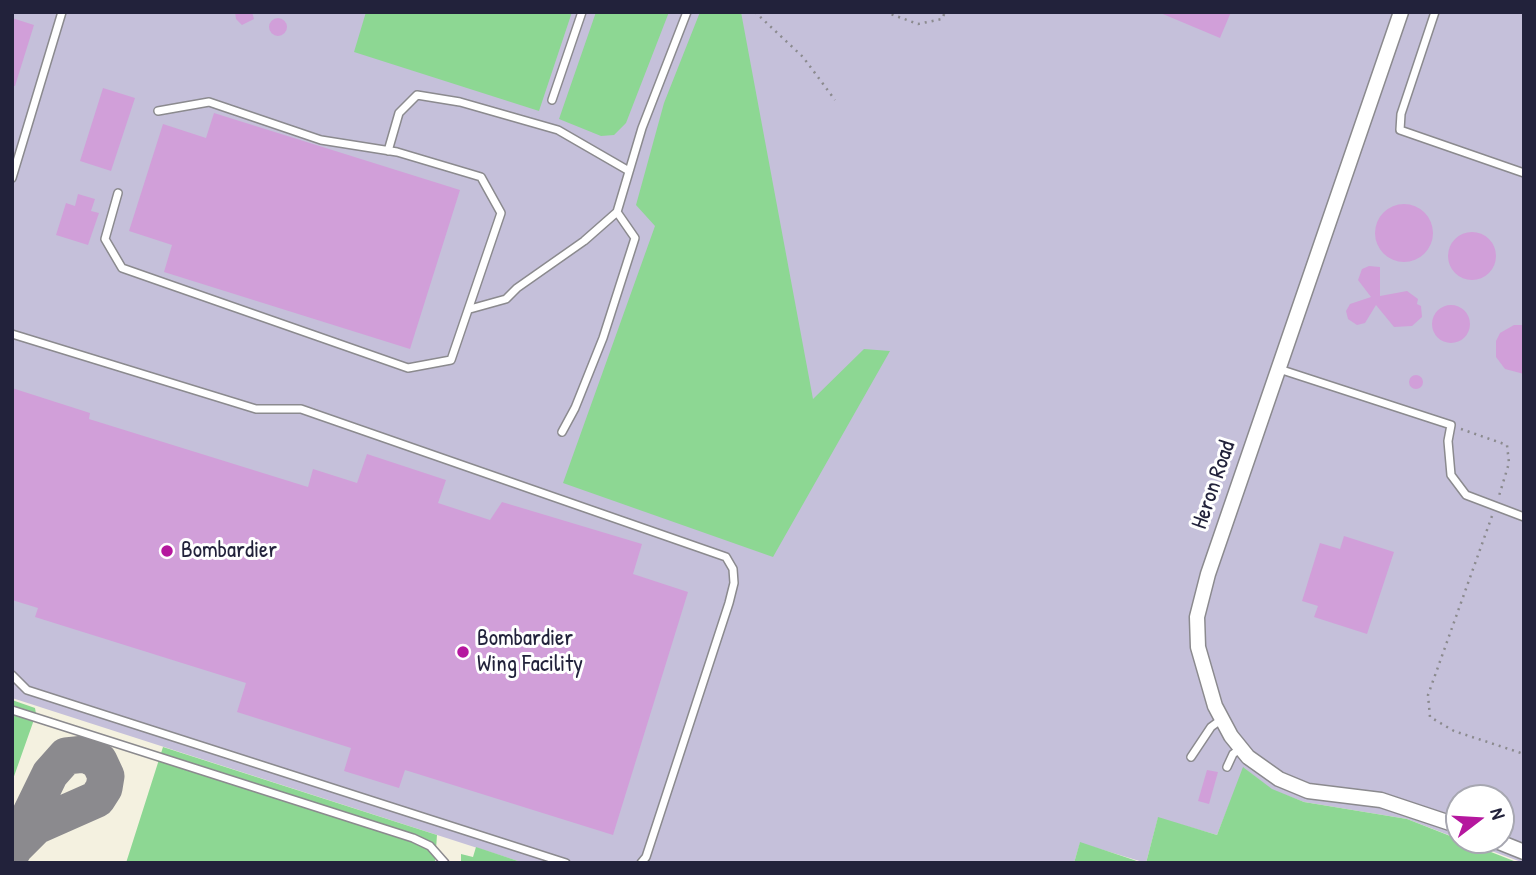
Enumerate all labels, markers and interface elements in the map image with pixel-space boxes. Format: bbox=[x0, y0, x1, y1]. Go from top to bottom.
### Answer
street label: Heron Road bbox=[1186, 437, 1242, 533]
place label: Bombardier bbox=[181, 537, 277, 565]
marker: Bombardier bbox=[159, 543, 175, 559]
place label: Bombardier Wing Facility bbox=[477, 625, 583, 679]
marker: Bombardier Wing Facility bbox=[455, 644, 471, 660]
north arrow bbox=[1445, 784, 1515, 854]
text: N bbox=[1484, 805, 1512, 822]

